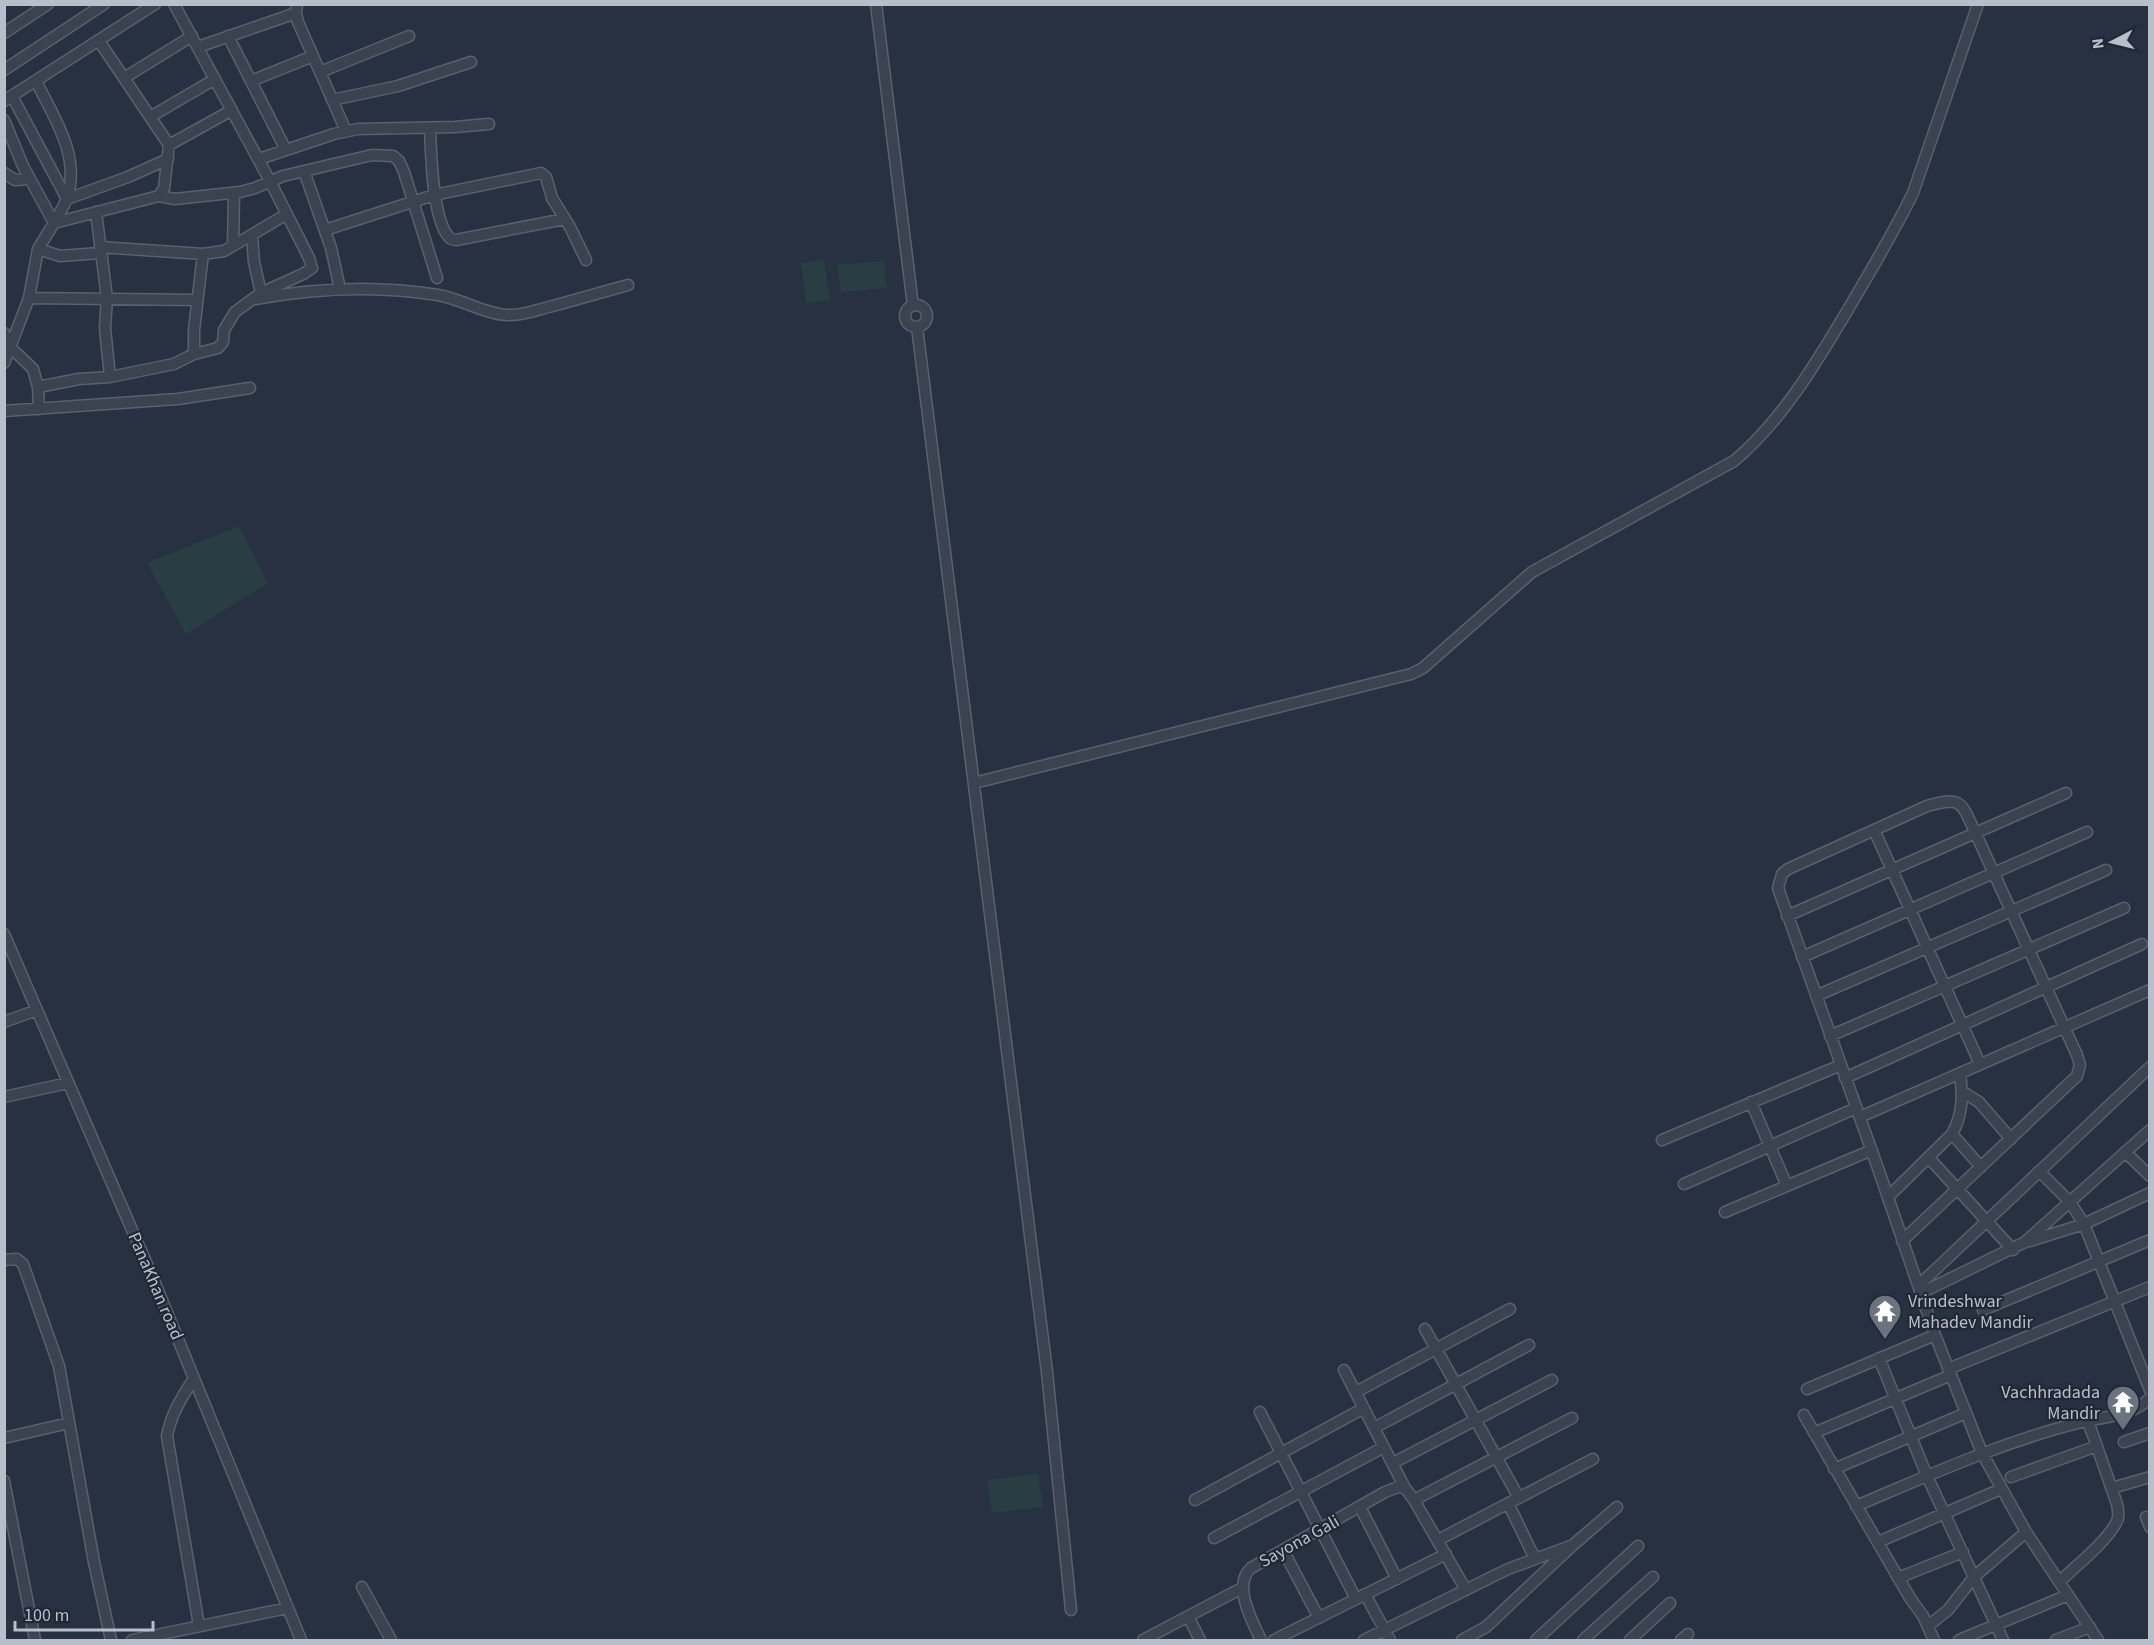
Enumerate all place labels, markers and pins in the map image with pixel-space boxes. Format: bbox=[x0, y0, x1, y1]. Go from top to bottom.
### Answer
place label: Vrindeshwar Mahadev Mandir bbox=[1908, 1289, 2033, 1335]
temple icon: Vrindeshwar Mahadev Mandir bbox=[1867, 1293, 1903, 1340]
place label: Vachhradada Mandir bbox=[2001, 1380, 2101, 1426]
temple icon: Vachhradada Mandir bbox=[2105, 1384, 2141, 1431]

